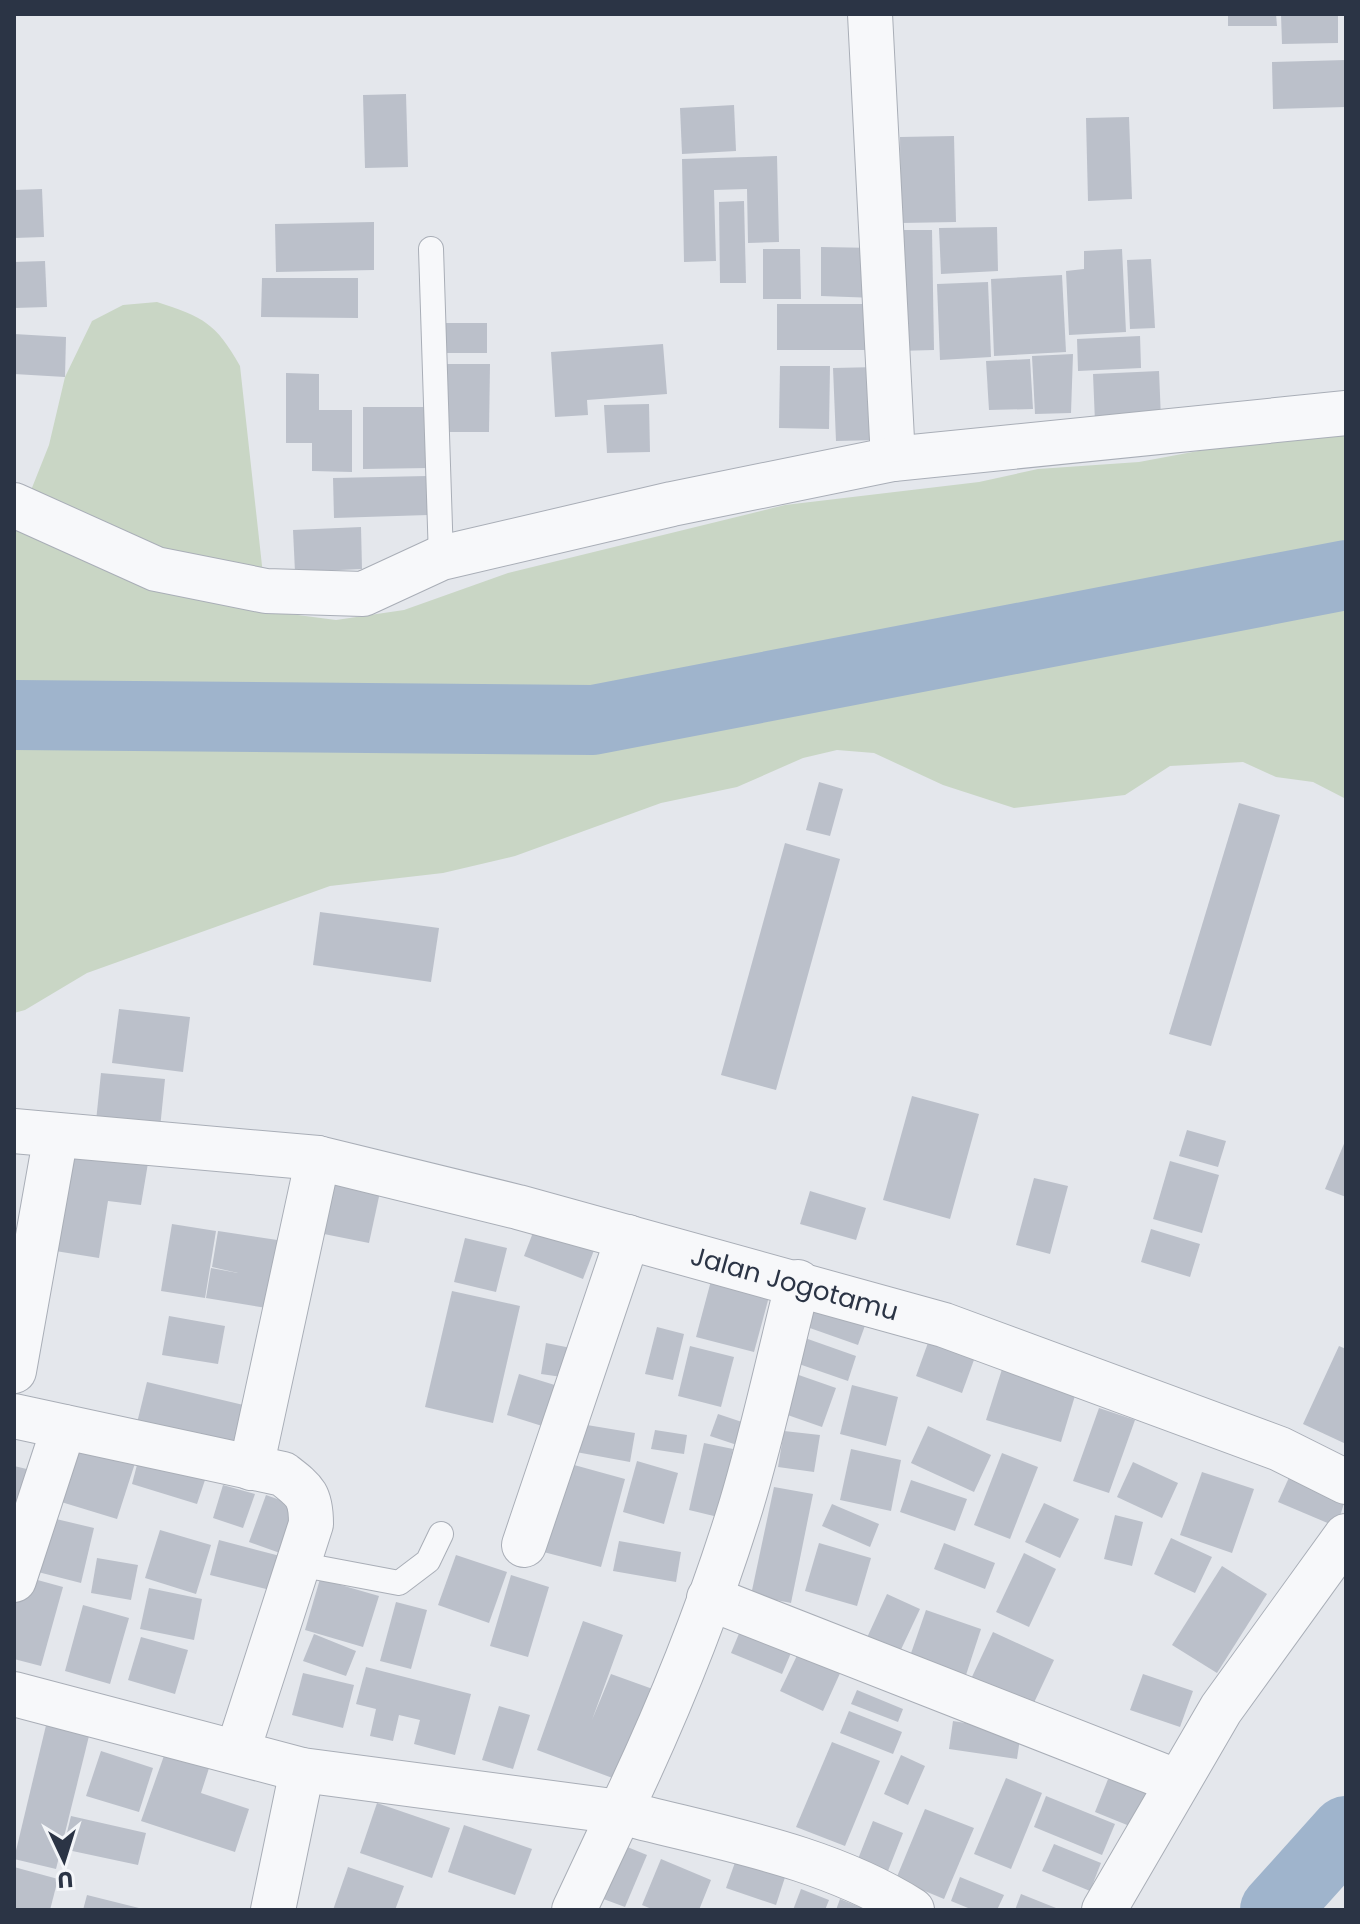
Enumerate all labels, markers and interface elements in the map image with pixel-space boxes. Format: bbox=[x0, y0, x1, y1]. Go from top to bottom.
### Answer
street label: Jalan Jogotamu bbox=[687, 1238, 902, 1329]
north arrow bbox=[24, 1820, 104, 1900]
text: U bbox=[57, 1863, 74, 1895]

